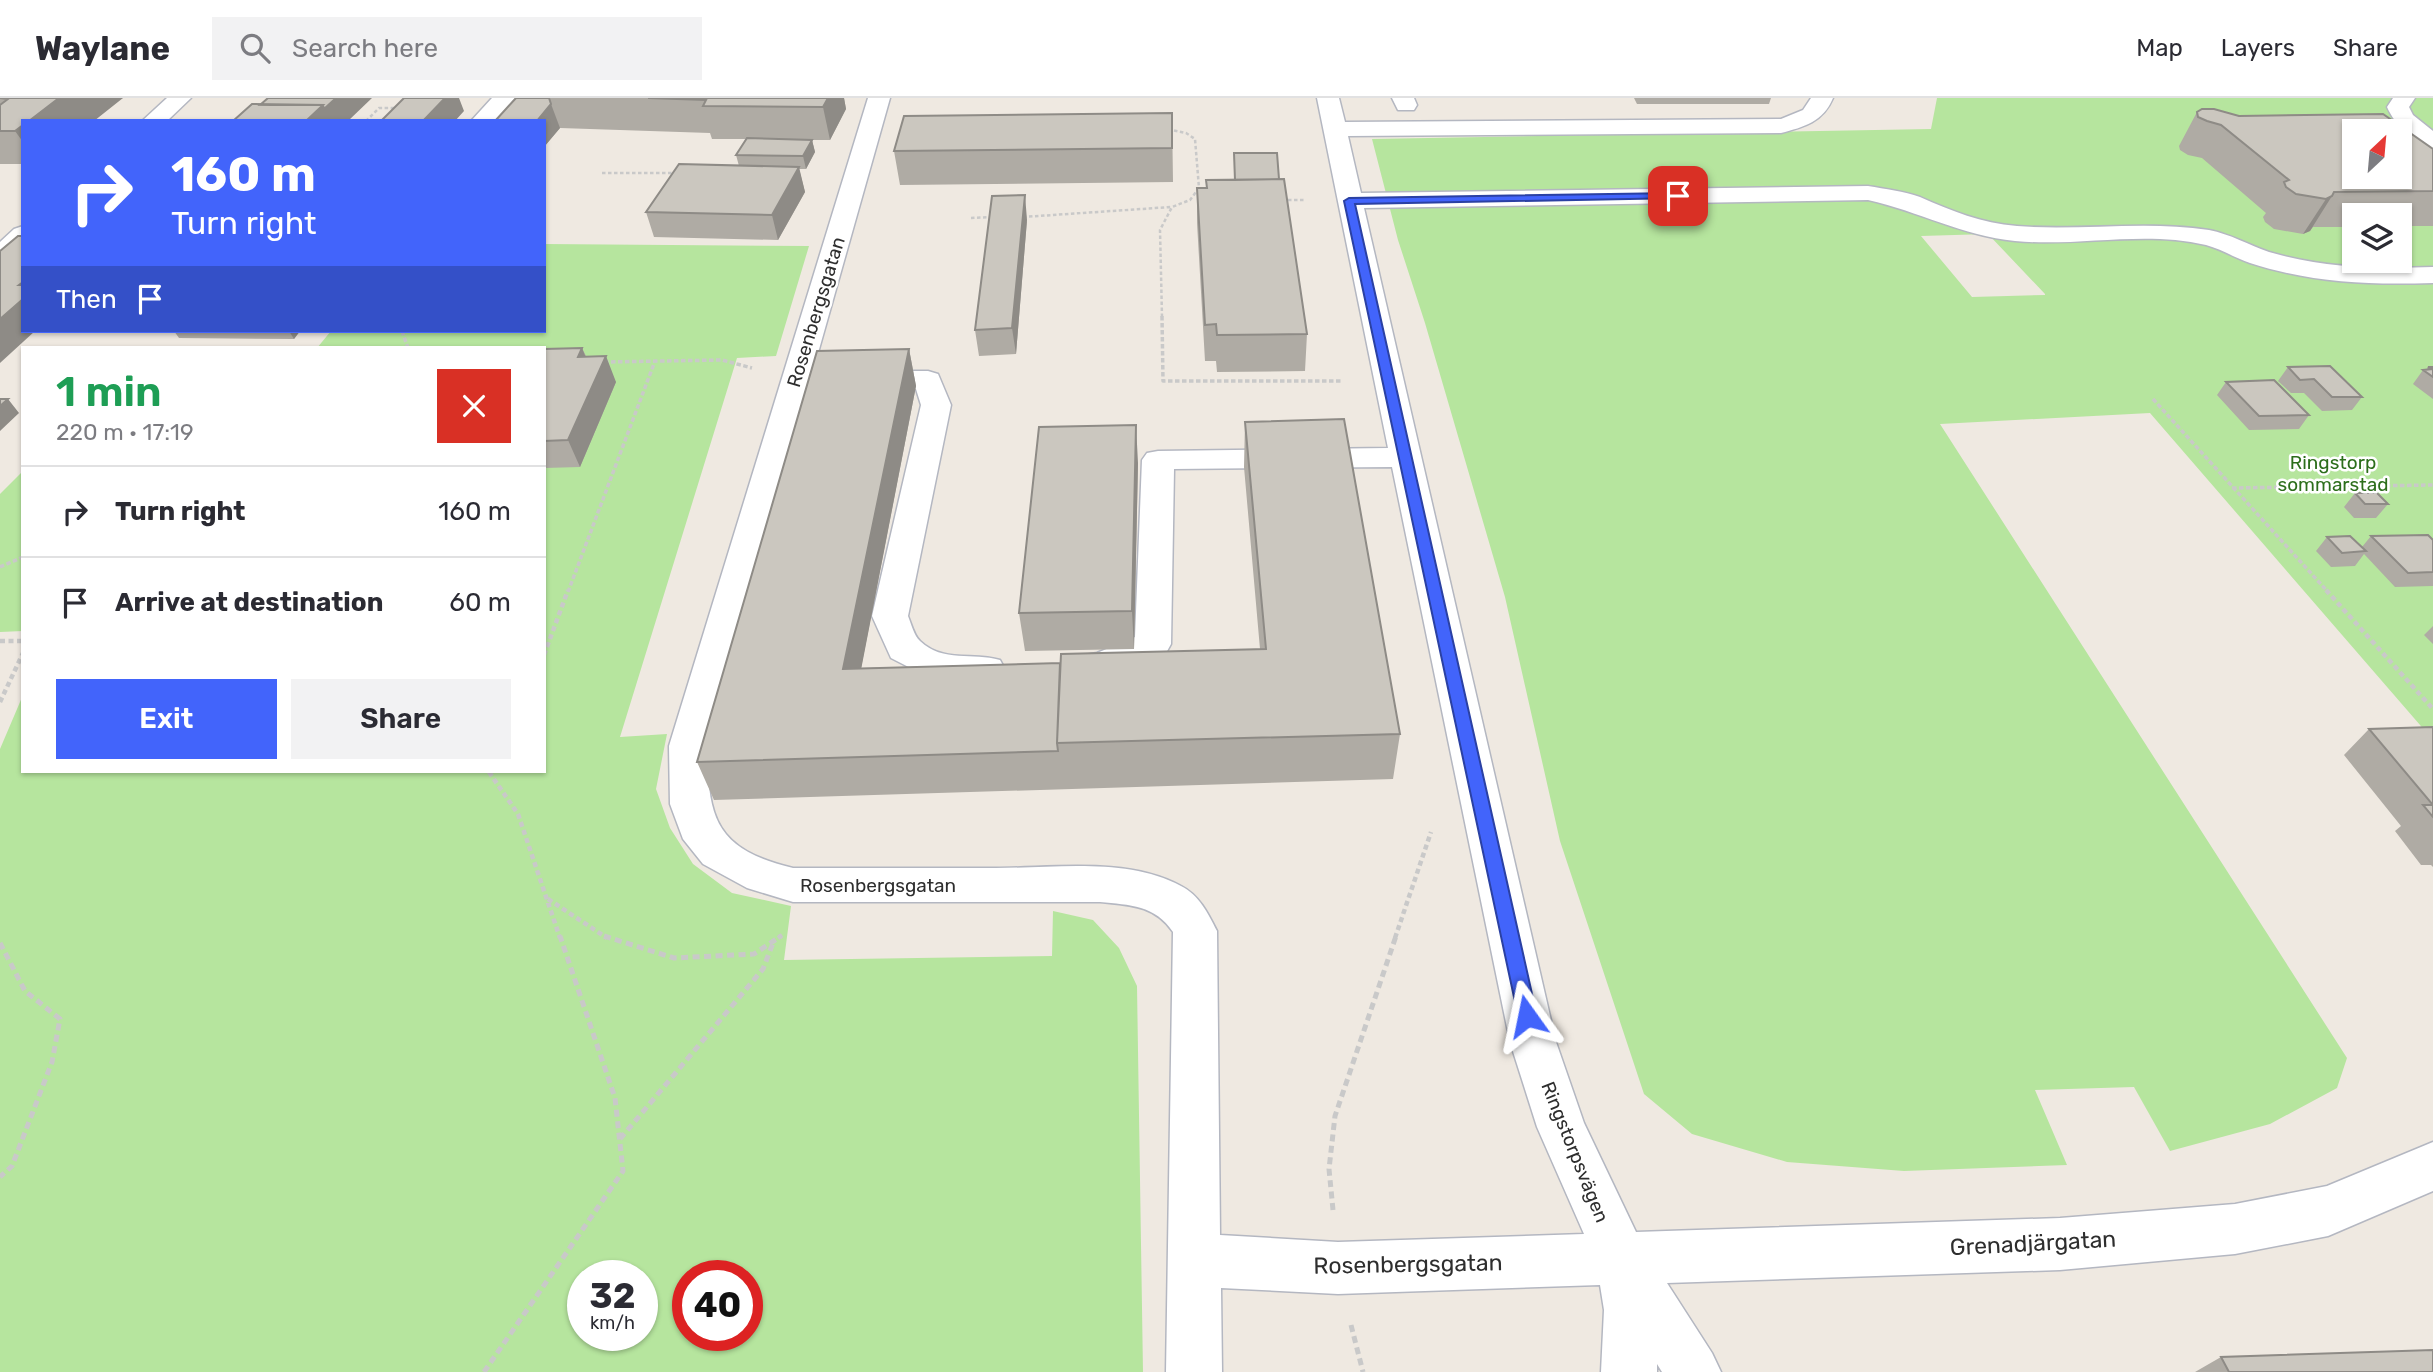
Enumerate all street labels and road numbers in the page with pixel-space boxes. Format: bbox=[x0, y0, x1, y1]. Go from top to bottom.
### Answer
street label: Rosenbergsgatan bbox=[782, 234, 850, 390]
street label: Rosenbergsgatan bbox=[800, 874, 956, 897]
street label: Ringstorpsvägen bbox=[1536, 1078, 1614, 1226]
street label: Grenadjärgatan bbox=[1949, 1225, 2117, 1261]
street label: Rosenbergsgatan bbox=[1313, 1248, 1503, 1280]

